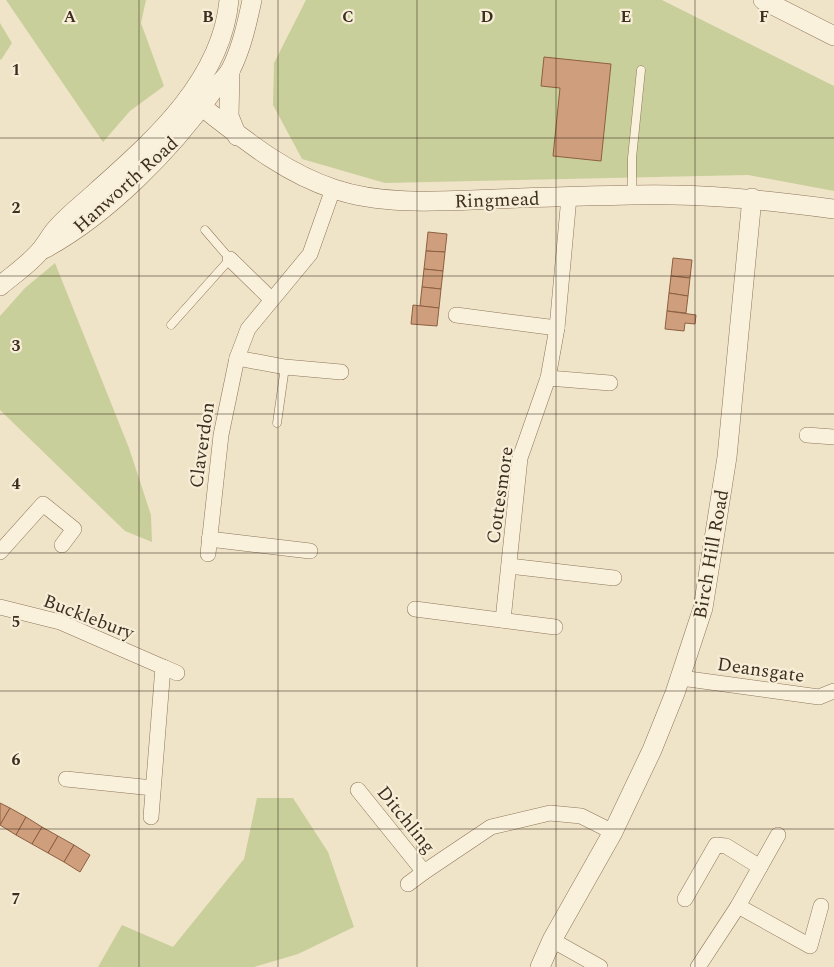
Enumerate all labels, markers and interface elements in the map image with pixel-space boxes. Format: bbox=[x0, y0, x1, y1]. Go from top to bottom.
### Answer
text: A bbox=[64, 5, 77, 29]
text: B bbox=[202, 5, 214, 29]
text: C bbox=[342, 5, 354, 29]
text: D bbox=[481, 5, 494, 29]
text: E bbox=[621, 5, 631, 29]
text: F bbox=[759, 5, 769, 29]
text: 1 bbox=[12, 58, 20, 82]
street label: Hanworth Road bbox=[67, 130, 185, 240]
street label: Ringmead bbox=[454, 185, 540, 216]
text: 2 bbox=[12, 196, 21, 220]
text: 3 bbox=[12, 334, 21, 358]
street label: Claverdon bbox=[182, 400, 223, 490]
street label: Cottesmore bbox=[479, 445, 522, 546]
text: 4 bbox=[12, 472, 21, 496]
street label: Birch Hill Road bbox=[686, 487, 737, 621]
street label: Bucklebury bbox=[39, 587, 139, 648]
text: 5 bbox=[12, 610, 20, 634]
street label: Deansgate bbox=[715, 650, 806, 691]
text: 6 bbox=[12, 748, 21, 772]
street label: Ditchling bbox=[369, 780, 442, 860]
text: 7 bbox=[12, 887, 21, 911]

